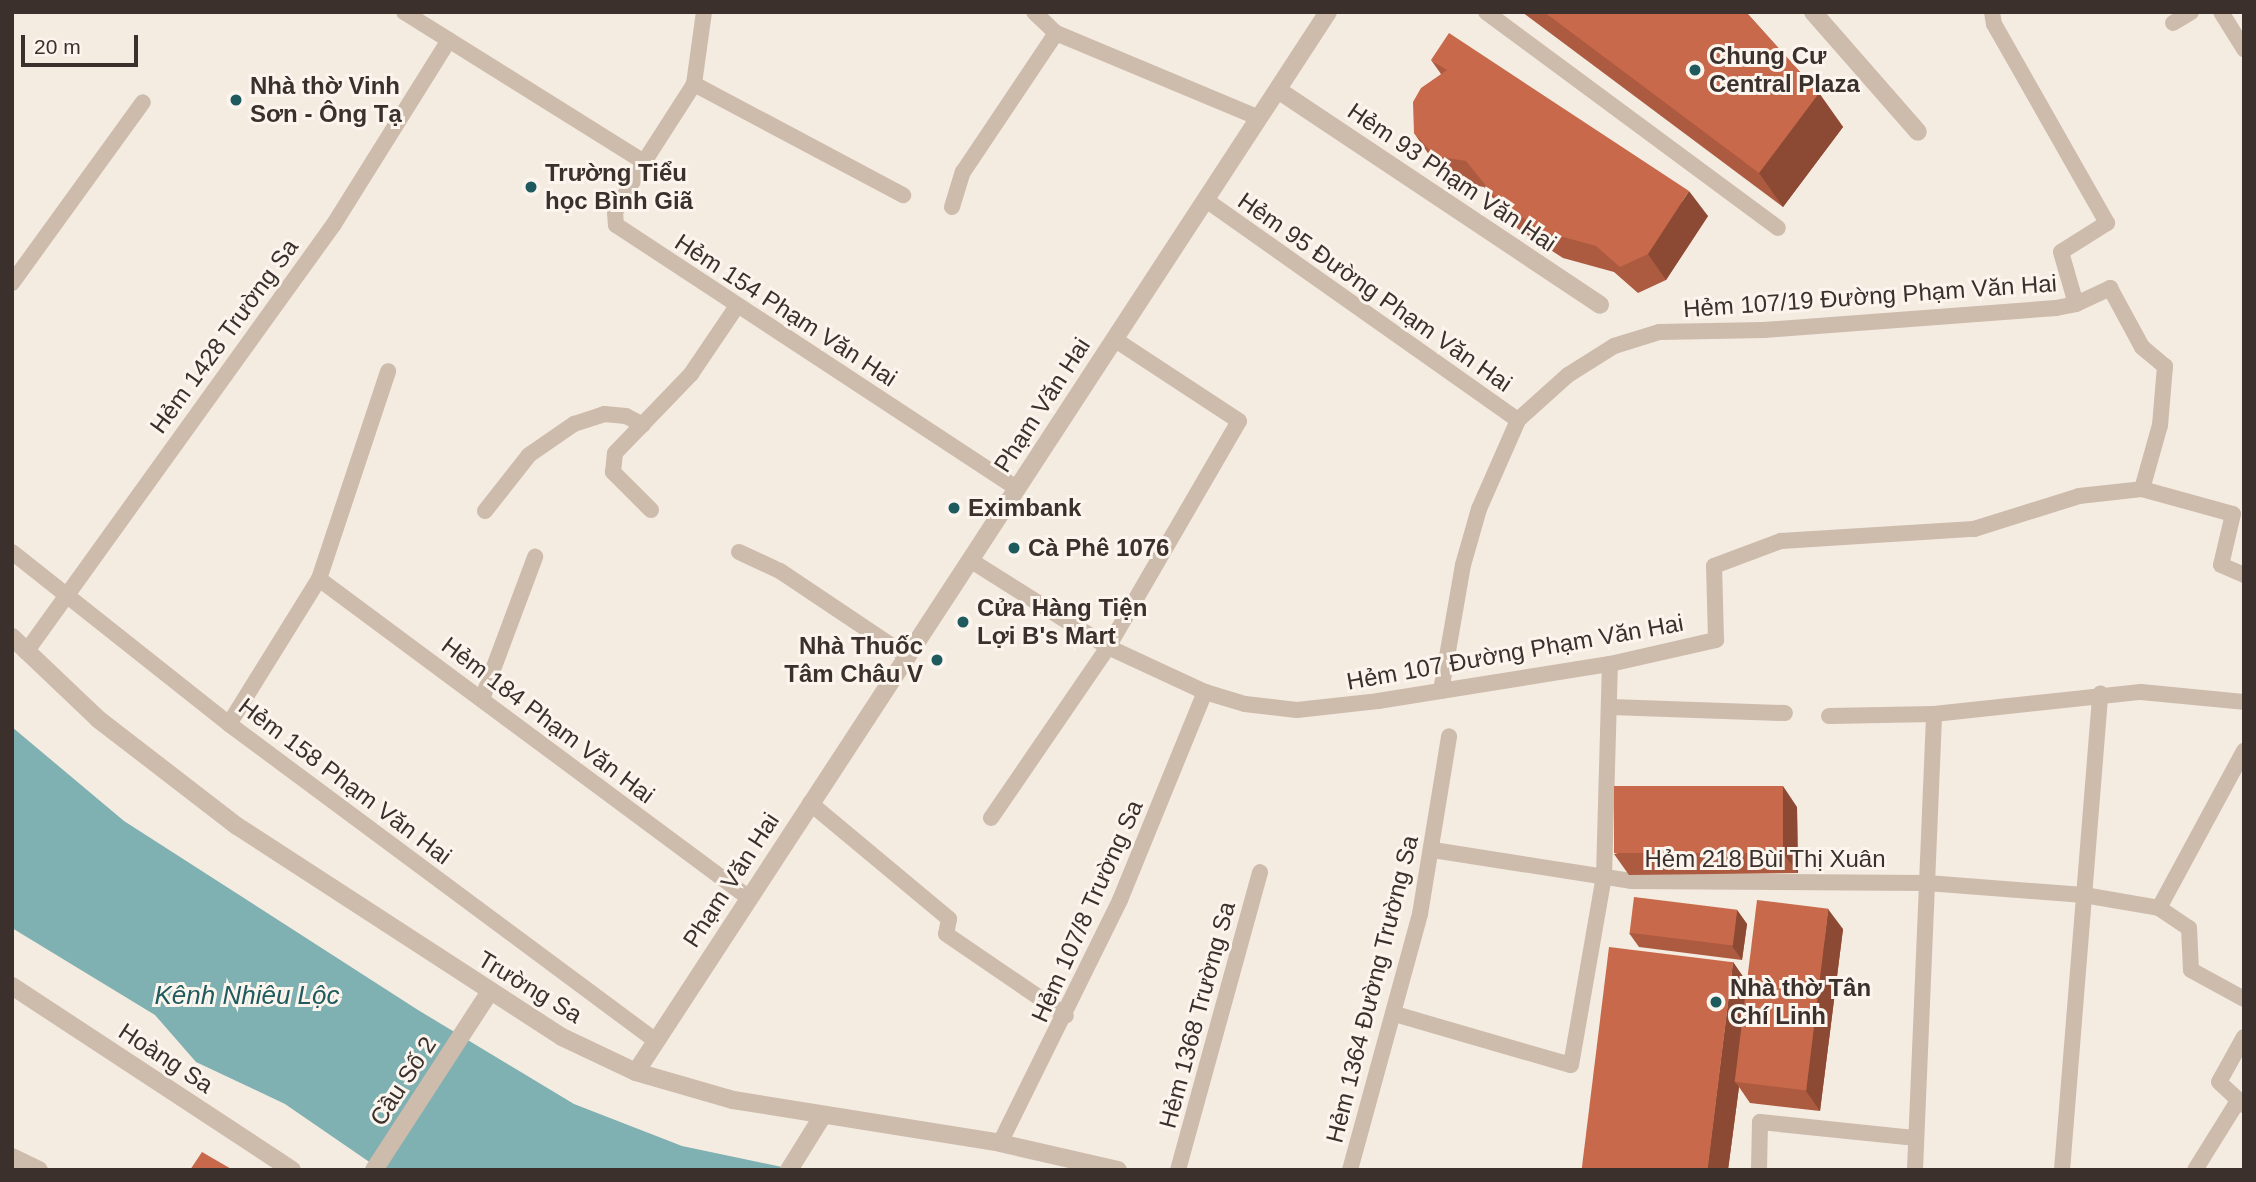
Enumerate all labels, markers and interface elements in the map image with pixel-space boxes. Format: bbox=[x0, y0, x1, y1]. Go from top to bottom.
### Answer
scale bar bbox=[24, 21, 142, 65]
text: 20 m bbox=[34, 35, 81, 58]
place label: Chung Cư Central Plaza bbox=[1709, 42, 1860, 98]
marker: Chung Cư Central Plaza bbox=[1687, 62, 1703, 78]
place label: Nhà thờ Vinh Sơn - Ông Tạ bbox=[250, 72, 402, 128]
marker: Nhà thờ Vinh Sơn - Ông Tạ bbox=[228, 92, 244, 108]
street label: Hẻm 93 Phạm Văn Hai bbox=[1342, 96, 1562, 258]
place label: Trường Tiểu học Bình Giã bbox=[545, 159, 693, 215]
marker: Trường Tiểu học Bình Giã bbox=[523, 179, 539, 195]
street label: Hẻm 95 Đường Phạm Văn Hai bbox=[1232, 186, 1518, 398]
street label: Hẻm 154 Phạm Văn Hai bbox=[670, 227, 902, 393]
street label: Hẻm 1428 Trường Sa bbox=[144, 233, 304, 439]
street label: Hẻm 107/19 Đường Phạm Văn Hai bbox=[1682, 269, 2058, 323]
street label: Phạm Văn Hai bbox=[988, 332, 1096, 478]
place label: Eximbank bbox=[968, 494, 1081, 522]
marker: Eximbank bbox=[946, 500, 962, 516]
place label: Cà Phê 1076 bbox=[1028, 534, 1169, 562]
marker: Cà Phê 1076 bbox=[1006, 540, 1022, 556]
place label: Cửa Hàng Tiện Lợi B's Mart bbox=[977, 594, 1147, 650]
street label: Hẻm 107 Đường Phạm Văn Hai bbox=[1344, 608, 1686, 696]
marker: Cửa Hàng Tiện Lợi B's Mart bbox=[955, 614, 971, 630]
street label: Hẻm 184 Phạm Văn Hai bbox=[436, 631, 660, 809]
place label: Nhà Thuốc Tâm Châu V bbox=[784, 632, 923, 688]
marker: Nhà Thuốc Tâm Châu V bbox=[929, 652, 945, 668]
street label: Hẻm 158 Phạm Văn Hai bbox=[233, 692, 457, 870]
street label: Hẻm 107/8 Trường Sa bbox=[1025, 795, 1149, 1027]
street label: Phạm Văn Hai bbox=[677, 807, 785, 953]
street label: Hẻm 1364 Đường Trường Sa bbox=[1320, 832, 1424, 1146]
street label: Hẻm 218 Bùi Thị Xuân bbox=[1644, 845, 1886, 873]
street label: Hẻm 1368 Trường Sa bbox=[1153, 898, 1241, 1132]
street label: Trường Sa bbox=[473, 945, 587, 1029]
place label: Nhà thờ Tân Chí Linh bbox=[1730, 974, 1871, 1030]
water label: Kênh Nhiêu Lộc bbox=[154, 980, 340, 1012]
marker: Nhà thờ Tân Chí Linh bbox=[1708, 994, 1724, 1010]
street label: Hoàng Sa bbox=[113, 1017, 219, 1099]
street label: Cầu Số 2 bbox=[364, 1031, 442, 1131]

